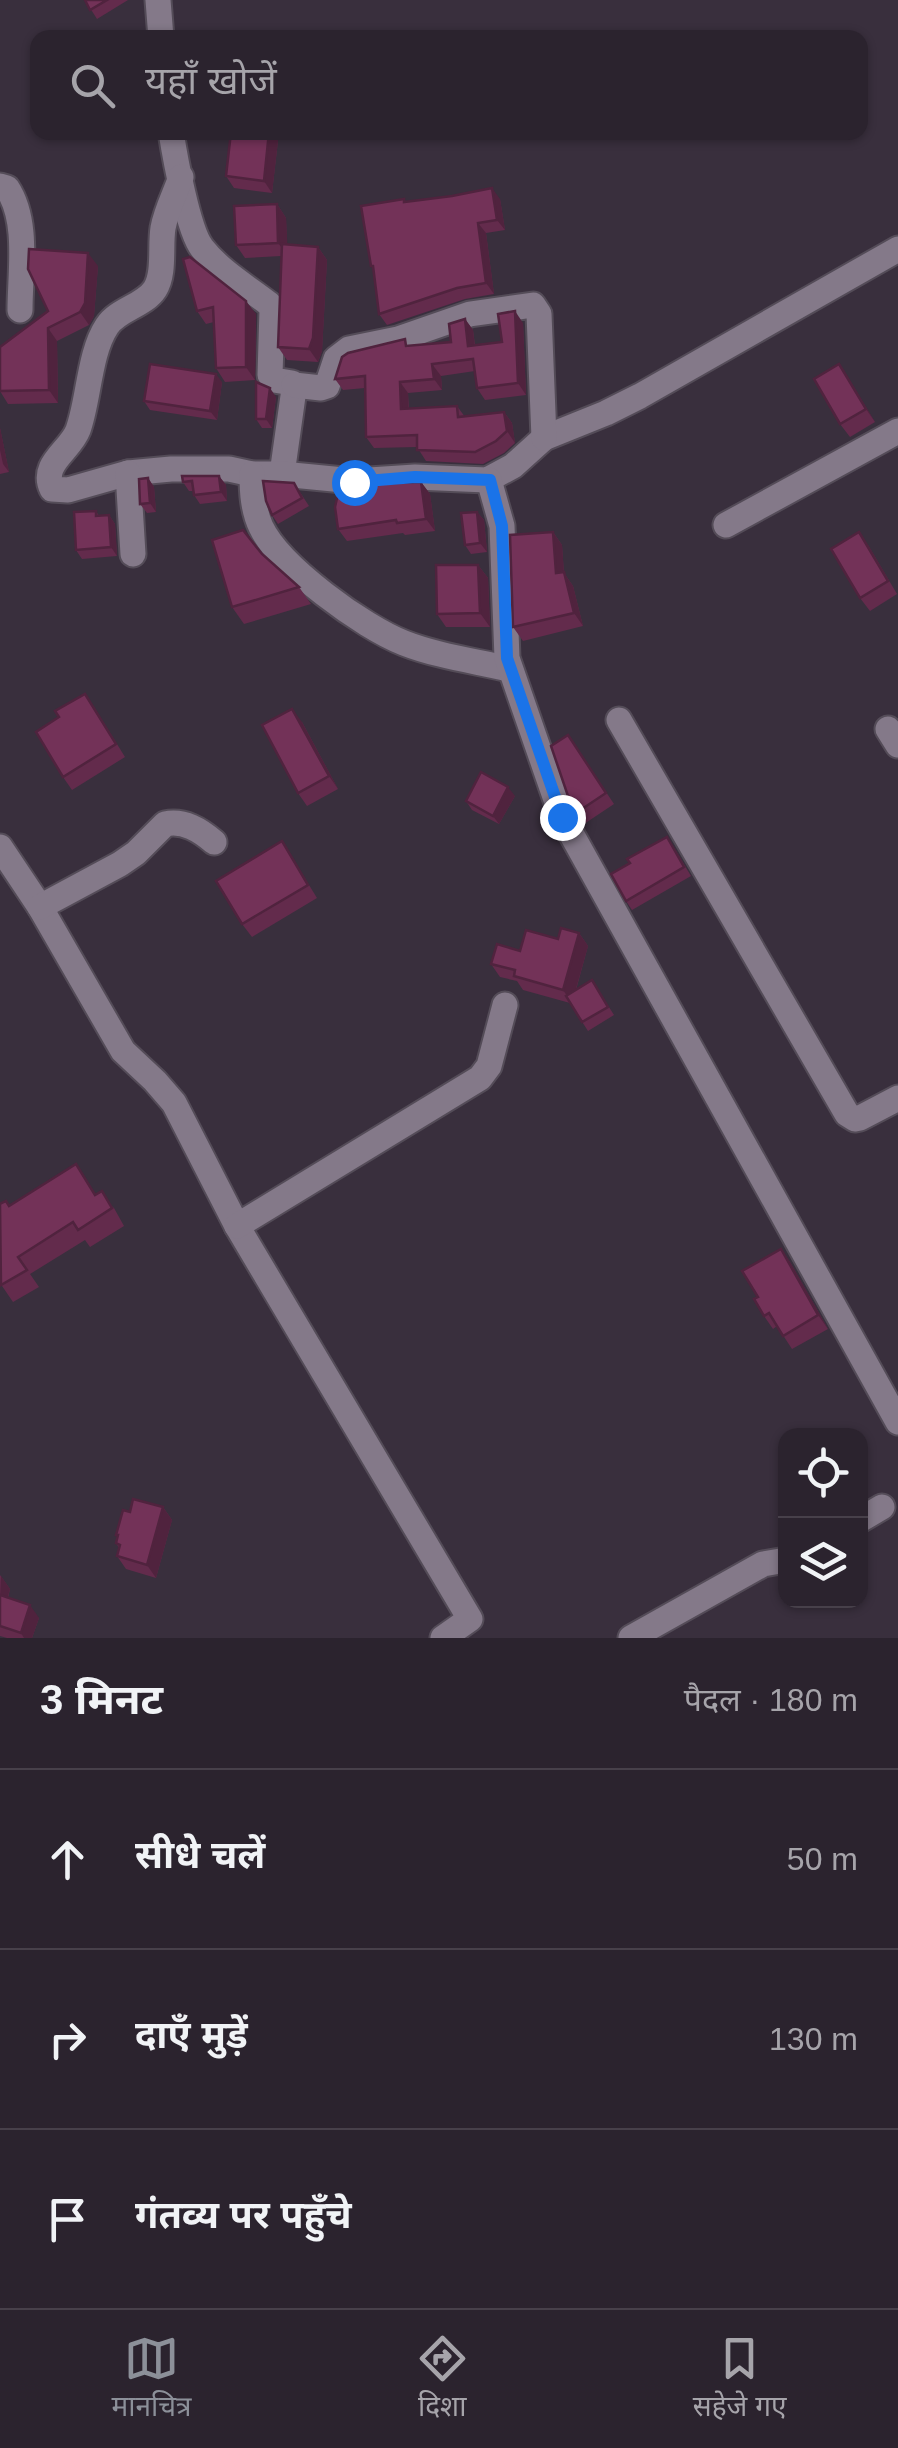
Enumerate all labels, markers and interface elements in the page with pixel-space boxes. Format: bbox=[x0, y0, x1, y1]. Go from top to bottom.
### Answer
search box bbox=[30, 30, 868, 140]
icon: search bbox=[65, 58, 120, 113]
text: यहाँ खोजें bbox=[145, 60, 277, 102]
route start bbox=[332, 460, 378, 506]
route end bbox=[540, 795, 586, 841]
map controls bbox=[778, 1428, 868, 1608]
button: locate bbox=[778, 1428, 868, 1518]
button: layers bbox=[778, 1518, 868, 1608]
text: 3 मिनट bbox=[40, 1676, 163, 1723]
text: पैदल · 180 m bbox=[684, 1682, 858, 1718]
icon: ahead bbox=[40, 1832, 95, 1887]
text: सीधे चलें bbox=[135, 1834, 265, 1876]
text: 50 m bbox=[787, 1841, 858, 1877]
icon: right bbox=[40, 2012, 95, 2067]
text: दाएँ मुड़ें bbox=[135, 2014, 248, 2056]
text: 130 m bbox=[769, 2021, 858, 2057]
icon: arrive bbox=[40, 2192, 95, 2247]
text: गंतव्य पर पहुँचे bbox=[135, 2194, 351, 2236]
tab: मानचित्र bbox=[112, 2331, 192, 2427]
tab: दिशा bbox=[415, 2331, 470, 2427]
tab: सहेजे गए bbox=[693, 2331, 786, 2427]

